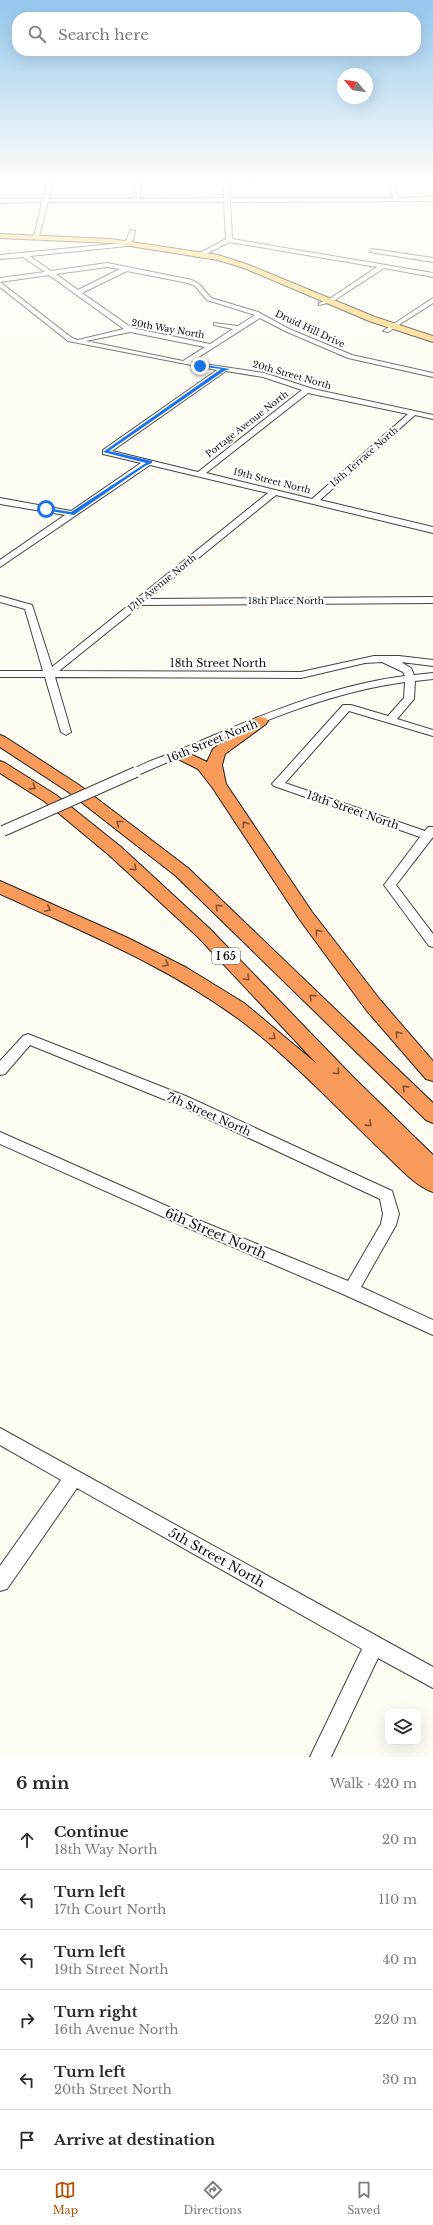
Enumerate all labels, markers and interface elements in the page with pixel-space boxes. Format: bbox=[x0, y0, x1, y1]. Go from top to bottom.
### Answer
search box bbox=[12, 12, 421, 56]
icon: search bbox=[26, 23, 48, 45]
text: Search here bbox=[58, 25, 149, 44]
north arrow bbox=[337, 68, 373, 104]
street label: Druid Hill Drive bbox=[274, 308, 347, 349]
street label: 20th Way North bbox=[131, 317, 206, 340]
route end bbox=[191, 357, 209, 375]
street label: 20th Street North bbox=[251, 358, 333, 391]
street label: Portage Avenue North bbox=[203, 388, 290, 459]
street label: 15th Terrace North bbox=[328, 424, 400, 489]
street label: 19th Street North bbox=[232, 466, 312, 495]
route start bbox=[37, 500, 55, 518]
street label: 17th Avenue North bbox=[125, 552, 198, 614]
street label: 18th Place North bbox=[248, 595, 324, 606]
street label: 18th Street North bbox=[170, 656, 267, 670]
street label: 16th Street North bbox=[164, 716, 260, 766]
one-way arrow bbox=[29, 782, 36, 790]
street label: 13th Street North bbox=[305, 788, 401, 832]
one-way arrow bbox=[116, 821, 123, 828]
one-way arrow bbox=[243, 822, 250, 829]
one-way arrow bbox=[129, 863, 137, 871]
one-way arrow bbox=[44, 904, 51, 912]
one-way arrow bbox=[215, 904, 223, 912]
one-way arrow bbox=[316, 929, 323, 936]
road number: I 65 bbox=[212, 948, 240, 964]
one-way arrow bbox=[162, 959, 169, 967]
one-way arrow bbox=[242, 973, 250, 981]
one-way arrow bbox=[309, 995, 317, 1002]
one-way arrow bbox=[395, 1031, 403, 1039]
one-way arrow bbox=[269, 1032, 276, 1039]
one-way arrow bbox=[332, 1067, 340, 1075]
one-way arrow bbox=[402, 1085, 410, 1093]
street label: 7th Street North bbox=[165, 1089, 254, 1139]
one-way arrow bbox=[364, 1119, 372, 1127]
street label: 6th Street North bbox=[162, 1204, 269, 1263]
street label: 5th Street North bbox=[166, 1524, 268, 1591]
map controls bbox=[385, 1709, 421, 1745]
button: layers bbox=[385, 1709, 421, 1745]
text: 6 min bbox=[16, 1773, 69, 1794]
text: Walk · 420 m bbox=[330, 1775, 417, 1792]
text: Continue bbox=[54, 1822, 129, 1841]
icon: ahead bbox=[16, 1829, 38, 1851]
text: 20 m bbox=[382, 1831, 417, 1848]
text: 18th Way North bbox=[54, 1841, 157, 1858]
text: Turn left bbox=[54, 1882, 125, 1901]
icon: left bbox=[16, 1889, 38, 1911]
text: 110 m bbox=[378, 1891, 417, 1908]
text: 17th Court North bbox=[54, 1901, 166, 1918]
text: Turn left bbox=[54, 1942, 125, 1961]
icon: left bbox=[16, 1949, 38, 1971]
text: 40 m bbox=[382, 1951, 417, 1968]
text: 19th Street North bbox=[54, 1961, 168, 1978]
text: Turn right bbox=[54, 2002, 137, 2021]
icon: right bbox=[16, 2009, 38, 2031]
text: 220 m bbox=[374, 2011, 417, 2028]
text: 16th Avenue North bbox=[54, 2021, 178, 2038]
text: Turn left bbox=[54, 2062, 125, 2081]
icon: left bbox=[16, 2069, 38, 2091]
text: 30 m bbox=[382, 2071, 417, 2088]
text: 20th Street North bbox=[54, 2081, 172, 2098]
icon: arrive bbox=[16, 2129, 38, 2151]
text: Arrive at destination bbox=[54, 2130, 215, 2149]
tab: Map bbox=[53, 2179, 78, 2217]
tab: Directions bbox=[183, 2179, 242, 2217]
tab: Saved bbox=[347, 2179, 380, 2217]

